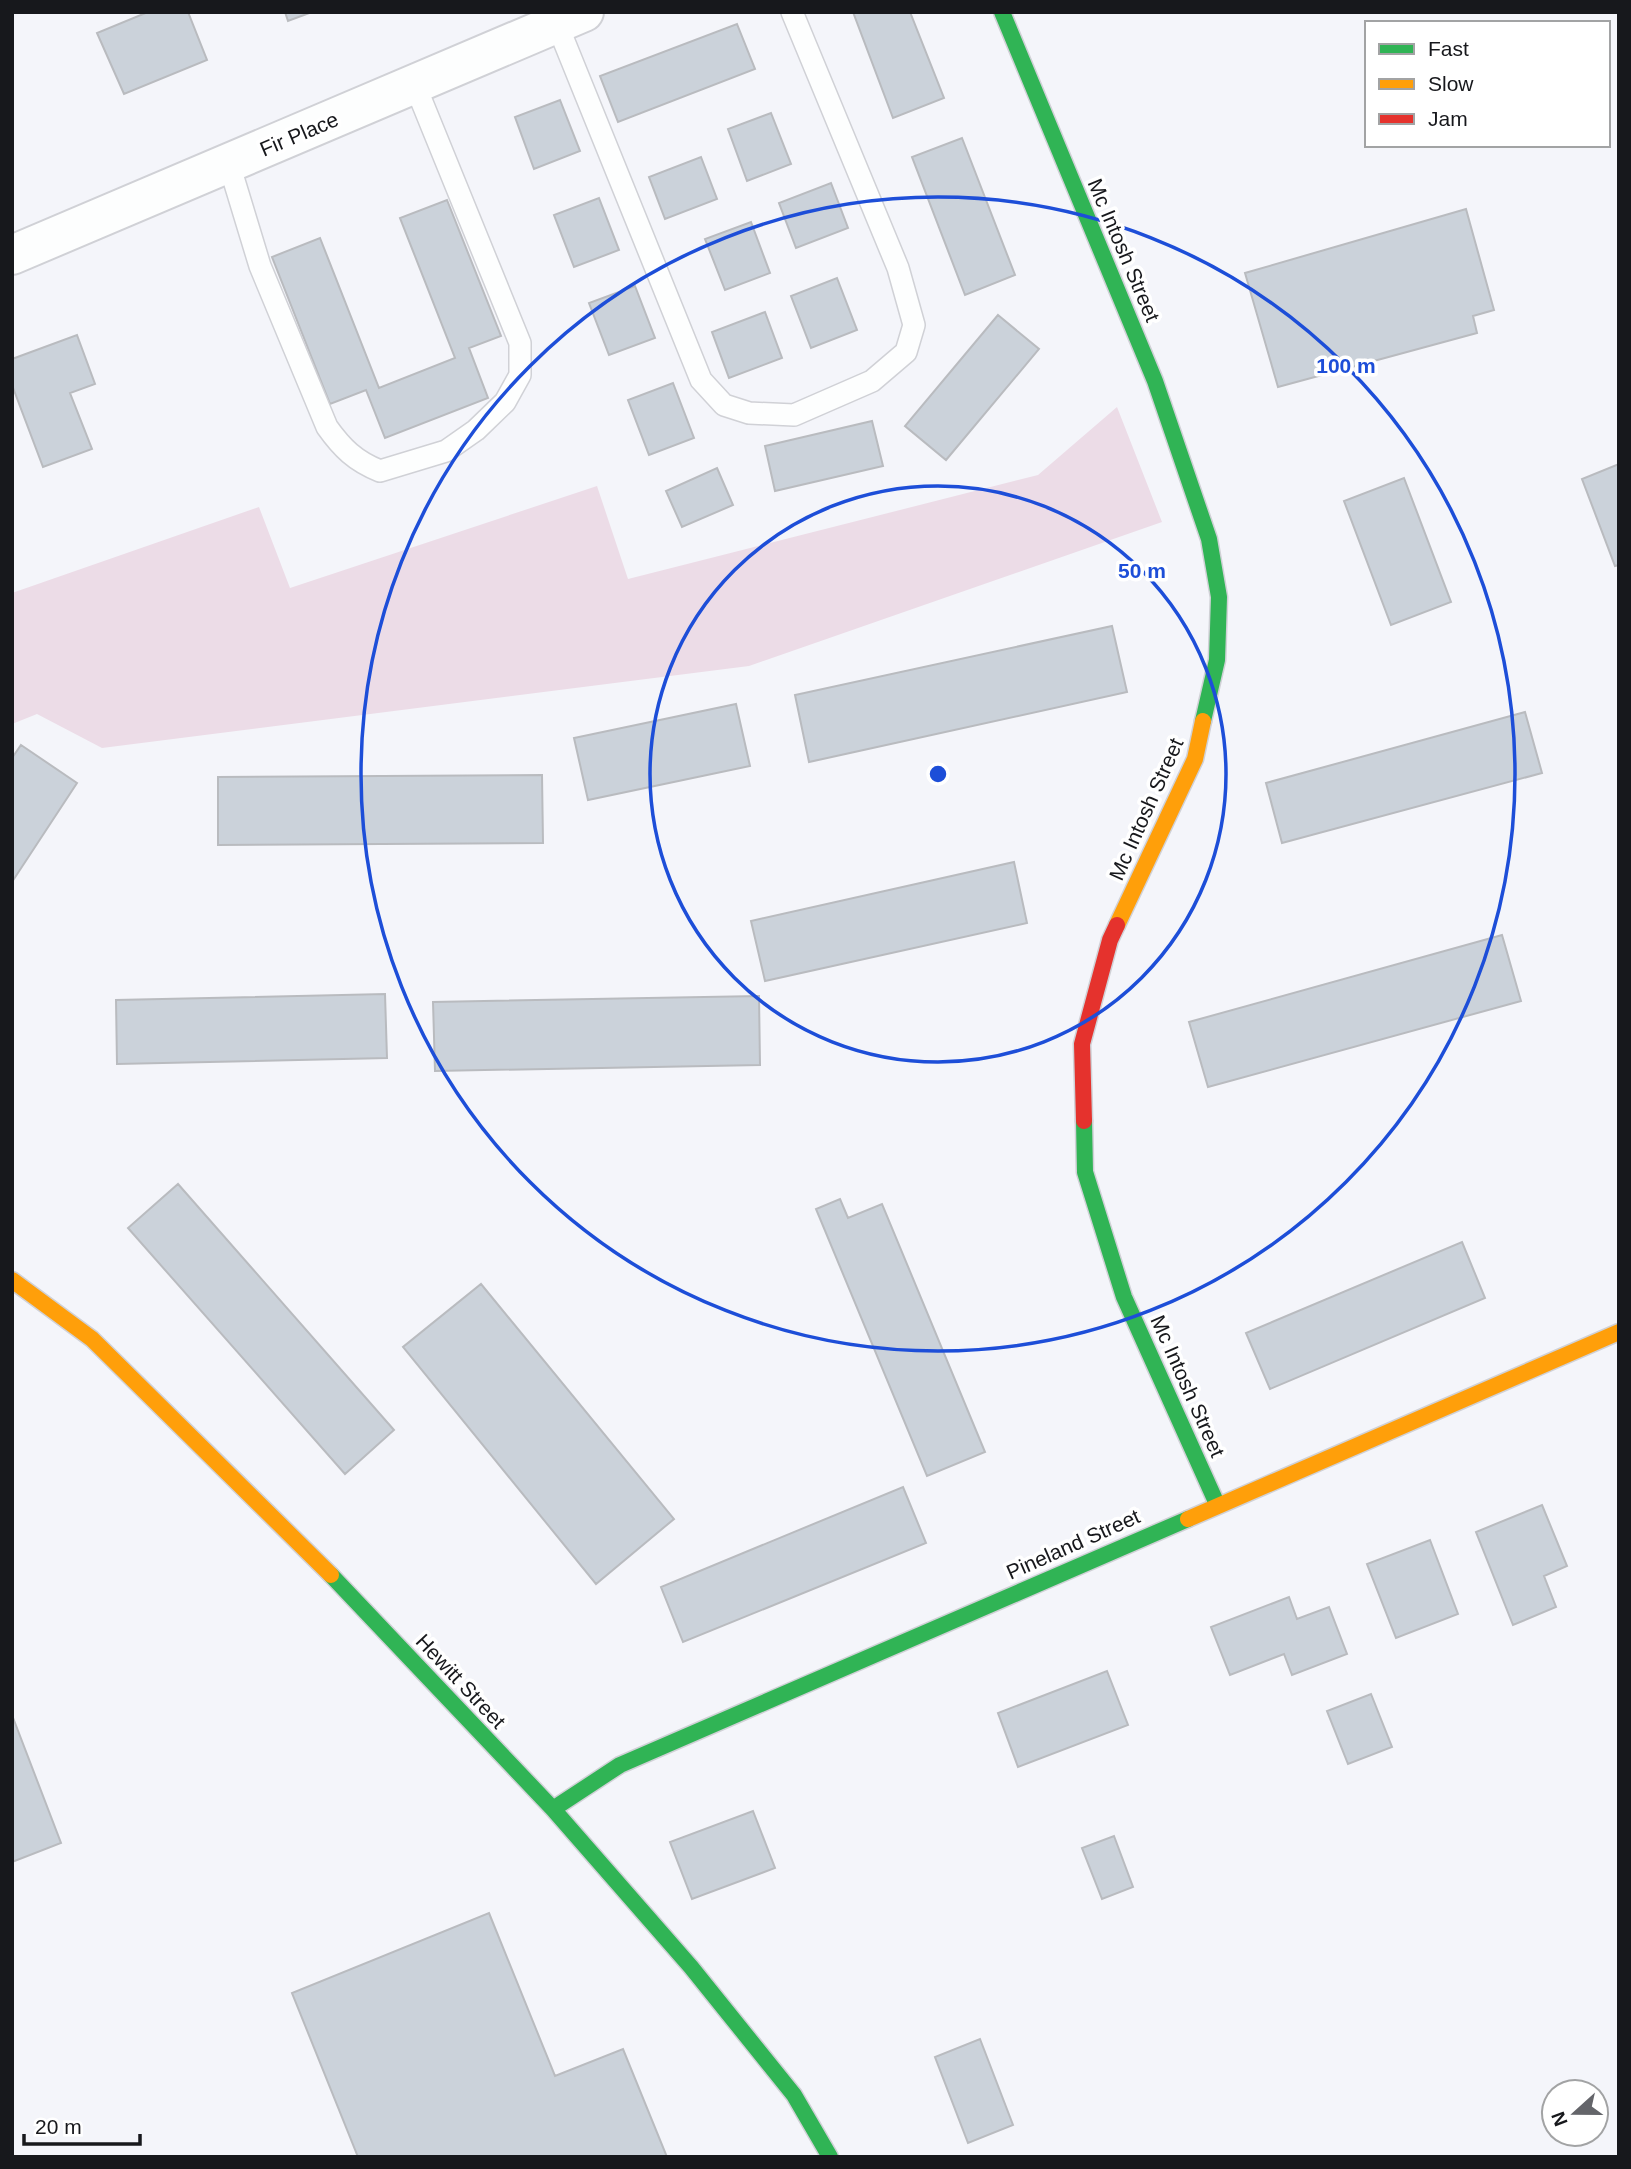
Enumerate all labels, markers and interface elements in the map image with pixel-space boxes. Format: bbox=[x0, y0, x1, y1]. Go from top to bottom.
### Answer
legend bbox=[1365, 21, 1610, 147]
text: Fast bbox=[1428, 37, 1469, 60]
text: Slow bbox=[1428, 72, 1474, 95]
street label: Fir Place bbox=[256, 107, 342, 161]
text: Jam bbox=[1428, 107, 1468, 130]
street label: Mc Intosh Street bbox=[1084, 175, 1165, 325]
text: 100 m bbox=[1316, 354, 1376, 377]
text: 50 m bbox=[1118, 559, 1166, 582]
street label: Mc Intosh Street bbox=[1104, 734, 1188, 884]
centre of rings bbox=[926, 762, 950, 786]
street label: Mc Intosh Street bbox=[1146, 1311, 1230, 1461]
street label: Pineland Street bbox=[1003, 1504, 1143, 1584]
street label: Hewitt Street bbox=[412, 1629, 511, 1733]
north arrow bbox=[1540, 2078, 1610, 2148]
scale bar bbox=[24, 2102, 140, 2146]
text: N bbox=[1547, 2109, 1572, 2129]
text: 20 m bbox=[35, 2115, 82, 2138]

